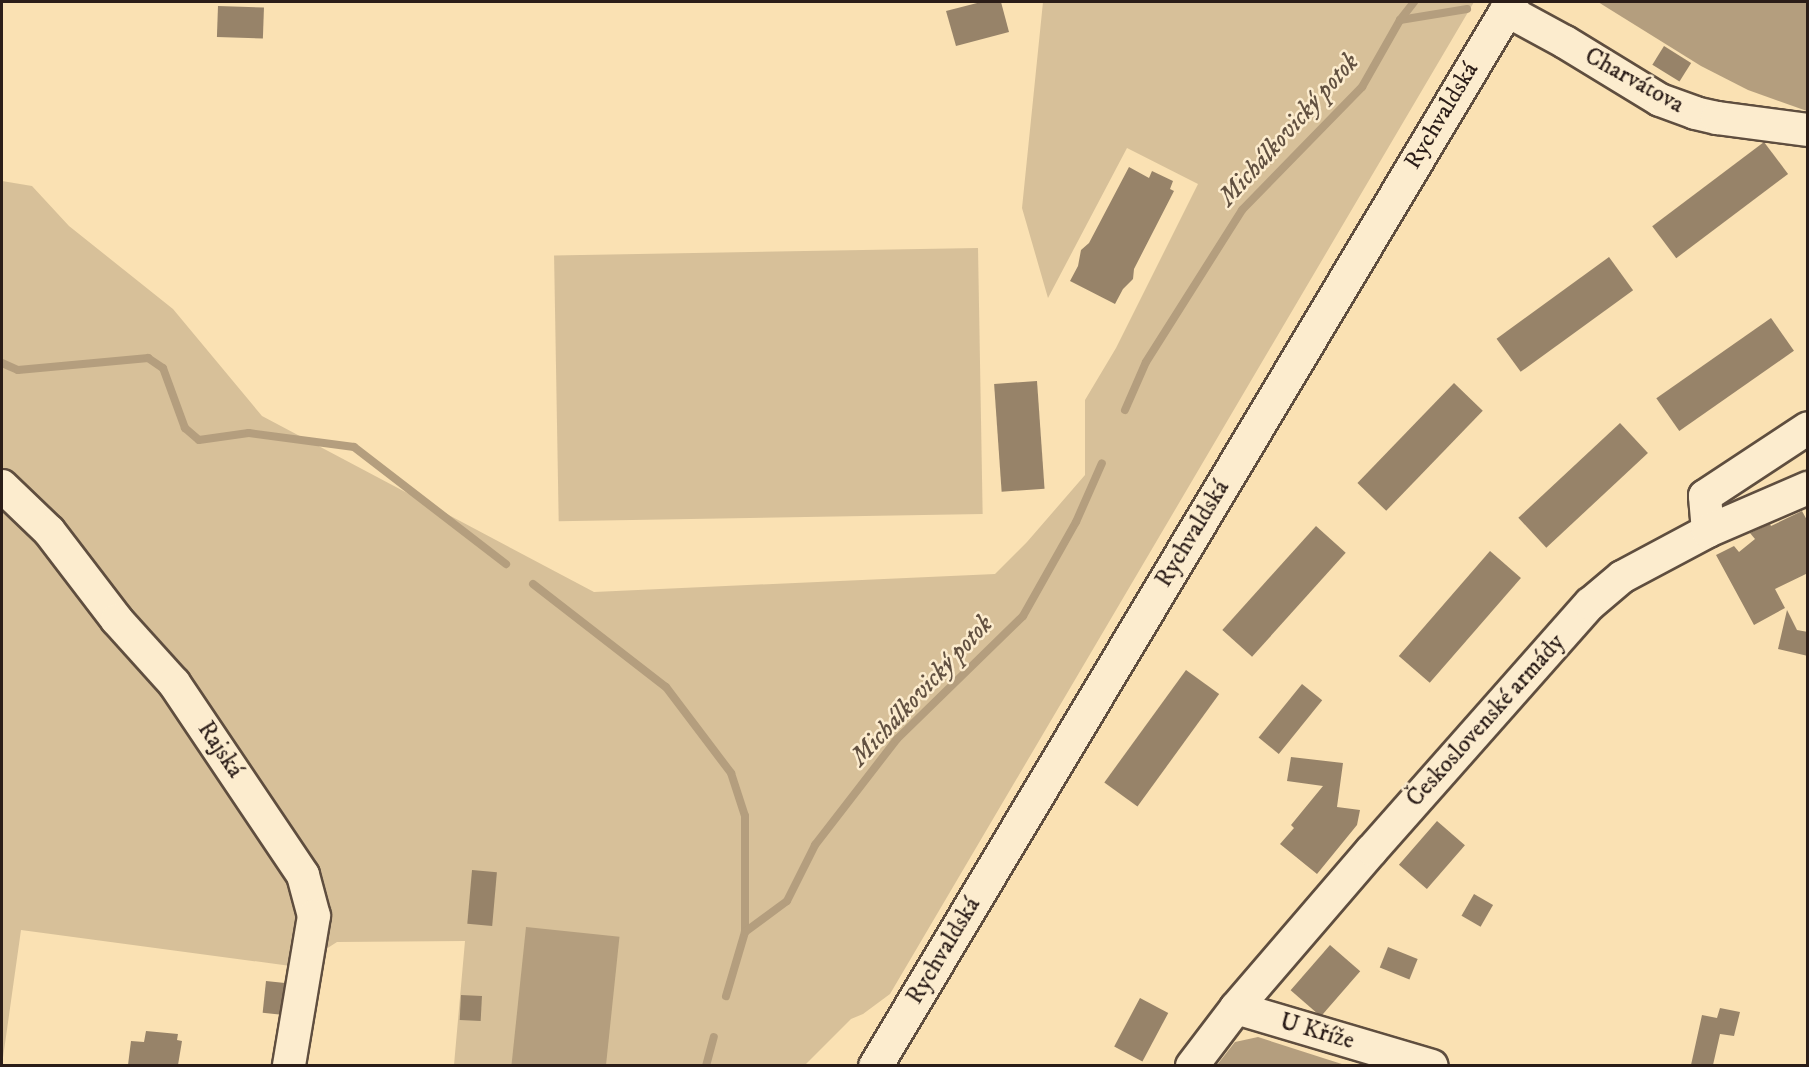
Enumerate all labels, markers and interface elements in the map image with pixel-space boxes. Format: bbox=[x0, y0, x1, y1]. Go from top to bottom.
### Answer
street label: Charvátova bbox=[1579, 42, 1689, 120]
water label: Michálkovický potok bbox=[1212, 47, 1366, 213]
street label: Rychvaldská bbox=[1399, 57, 1485, 175]
street label: Rychvaldská bbox=[1150, 475, 1236, 593]
water label: Michálkovický potok bbox=[844, 609, 1000, 773]
street label: Československé armády bbox=[1401, 629, 1571, 813]
street label: Rajská bbox=[191, 716, 249, 784]
street label: Rychvaldská bbox=[901, 892, 987, 1010]
street label: U Kříže bbox=[1276, 1008, 1358, 1056]

